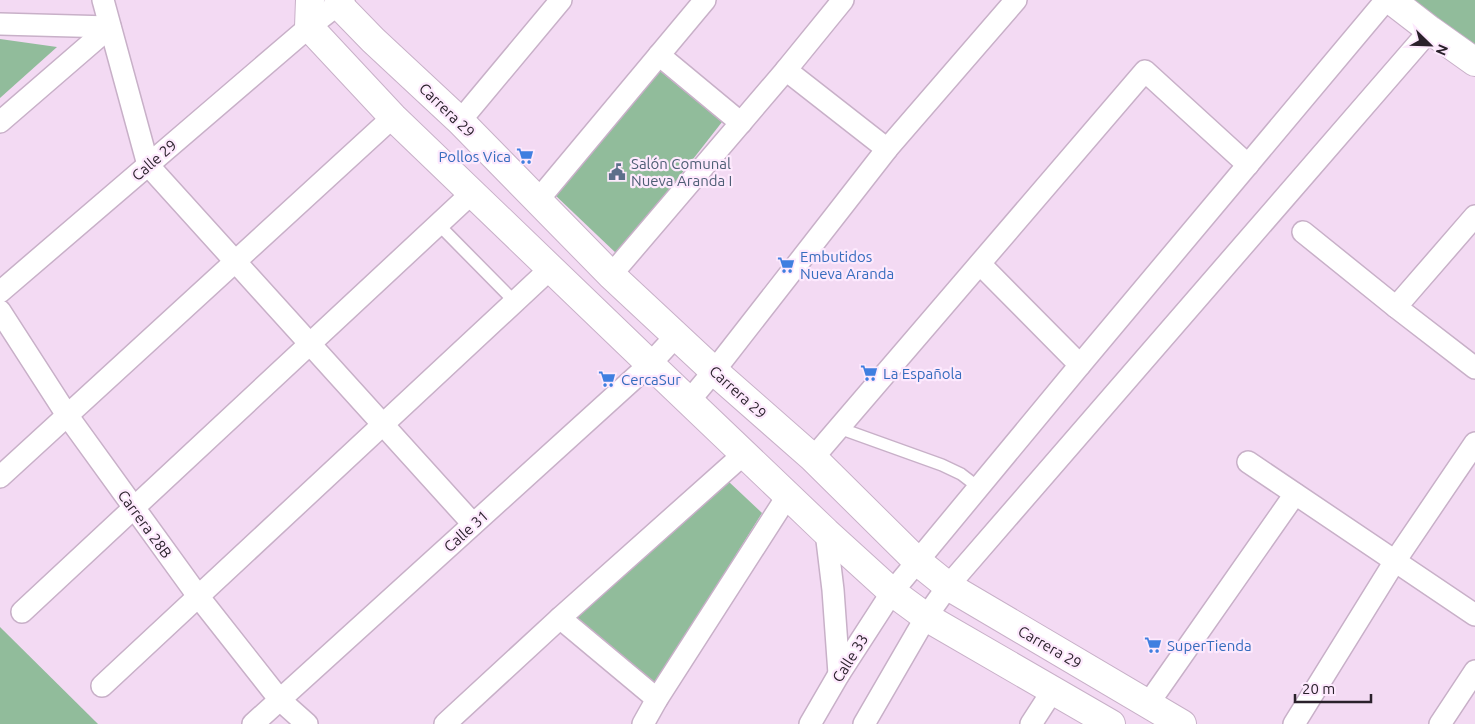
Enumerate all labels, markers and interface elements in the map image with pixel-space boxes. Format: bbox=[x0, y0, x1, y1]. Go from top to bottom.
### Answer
north arrow bbox=[1405, 20, 1455, 70]
text: N bbox=[1433, 42, 1451, 58]
street label: Carrera 29 bbox=[416, 79, 478, 141]
street label: Calle 29 bbox=[128, 136, 180, 184]
supermarket icon: Pollos Vica bbox=[515, 146, 535, 166]
place label: Pollos Vica bbox=[439, 148, 511, 165]
place label: Salón Comunal Nueva Aranda I bbox=[631, 155, 732, 189]
public building icon: Salón Comunal Nueva Aranda I bbox=[607, 162, 627, 182]
place label: Embutidos Nueva Aranda bbox=[800, 248, 894, 282]
supermarket icon: Embutidos Nueva Aranda bbox=[776, 255, 796, 275]
street label: Carrera 29 bbox=[706, 362, 770, 422]
supermarket icon: La Española bbox=[859, 363, 879, 383]
place label: La Española bbox=[883, 365, 962, 382]
supermarket icon: CercaSur bbox=[597, 369, 617, 389]
place label: CercaSur bbox=[621, 371, 681, 388]
street label: Carrera 28B bbox=[115, 487, 175, 561]
street label: Calle 31 bbox=[440, 507, 492, 555]
street label: Carrera 29 bbox=[1015, 622, 1085, 672]
street label: Calle 33 bbox=[829, 631, 871, 685]
supermarket icon: SuperTienda bbox=[1143, 635, 1163, 655]
place label: SuperTienda bbox=[1167, 637, 1252, 654]
scale bar bbox=[1295, 672, 1371, 704]
text: 20 m bbox=[1302, 680, 1335, 697]

